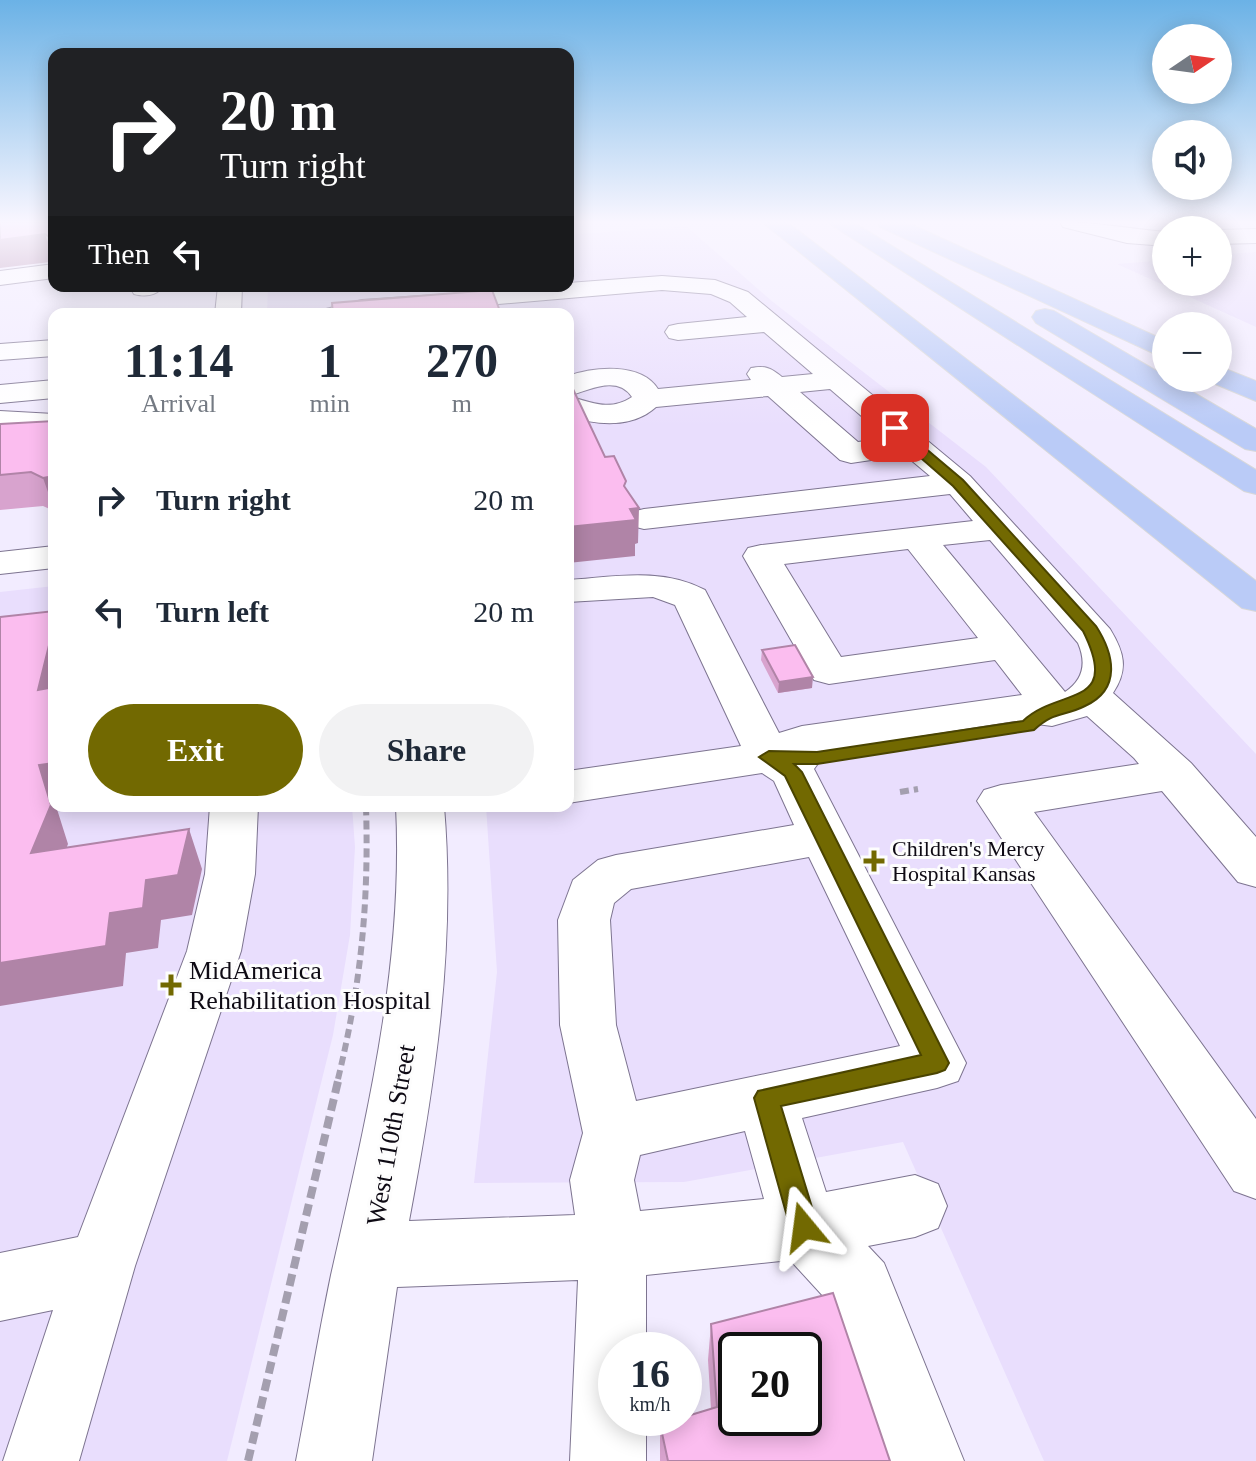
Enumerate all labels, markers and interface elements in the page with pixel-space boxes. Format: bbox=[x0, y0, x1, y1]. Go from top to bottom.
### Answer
north arrow bbox=[1152, 24, 1232, 104]
map controls bbox=[1152, 24, 1232, 392]
icon: right bbox=[88, 80, 192, 184]
text: 20 m bbox=[220, 80, 337, 142]
button: sound bbox=[1152, 120, 1232, 200]
text: Turn right bbox=[220, 146, 366, 186]
button: + bbox=[1152, 216, 1232, 296]
icon: left bbox=[166, 232, 210, 276]
text: Then bbox=[88, 237, 150, 270]
button: − bbox=[1152, 312, 1232, 392]
text: 11:14 bbox=[124, 334, 233, 387]
text: 1 bbox=[318, 334, 342, 387]
text: 270 bbox=[426, 334, 498, 387]
text: Arrival bbox=[141, 389, 216, 418]
text: min bbox=[309, 389, 350, 418]
text: m bbox=[452, 389, 472, 418]
pin bbox=[861, 394, 929, 462]
icon: arrive bbox=[873, 406, 917, 450]
icon: right bbox=[88, 478, 132, 522]
text: Turn right bbox=[156, 483, 291, 516]
text: 20 m bbox=[473, 483, 534, 516]
icon: left bbox=[88, 590, 132, 634]
text: Turn left bbox=[156, 595, 269, 628]
text: 20 m bbox=[473, 595, 534, 628]
button: Exit bbox=[88, 704, 303, 796]
button: Share bbox=[319, 704, 534, 796]
place label: Children's Mercy Hospital Kansas bbox=[892, 836, 1044, 886]
marker: Children's Mercy Hospital Kansas bbox=[863, 850, 885, 872]
place label: MidAmerica Rehabilitation Hospital bbox=[189, 956, 431, 1015]
marker: MidAmerica Rehabilitation Hospital bbox=[160, 974, 182, 996]
street label: West 110th Street bbox=[361, 1041, 421, 1228]
position arrow bbox=[762, 1185, 846, 1269]
speed limit sign: 20 bbox=[718, 1332, 822, 1436]
text: 16 bbox=[630, 1351, 670, 1396]
text: km/h bbox=[629, 1393, 671, 1415]

